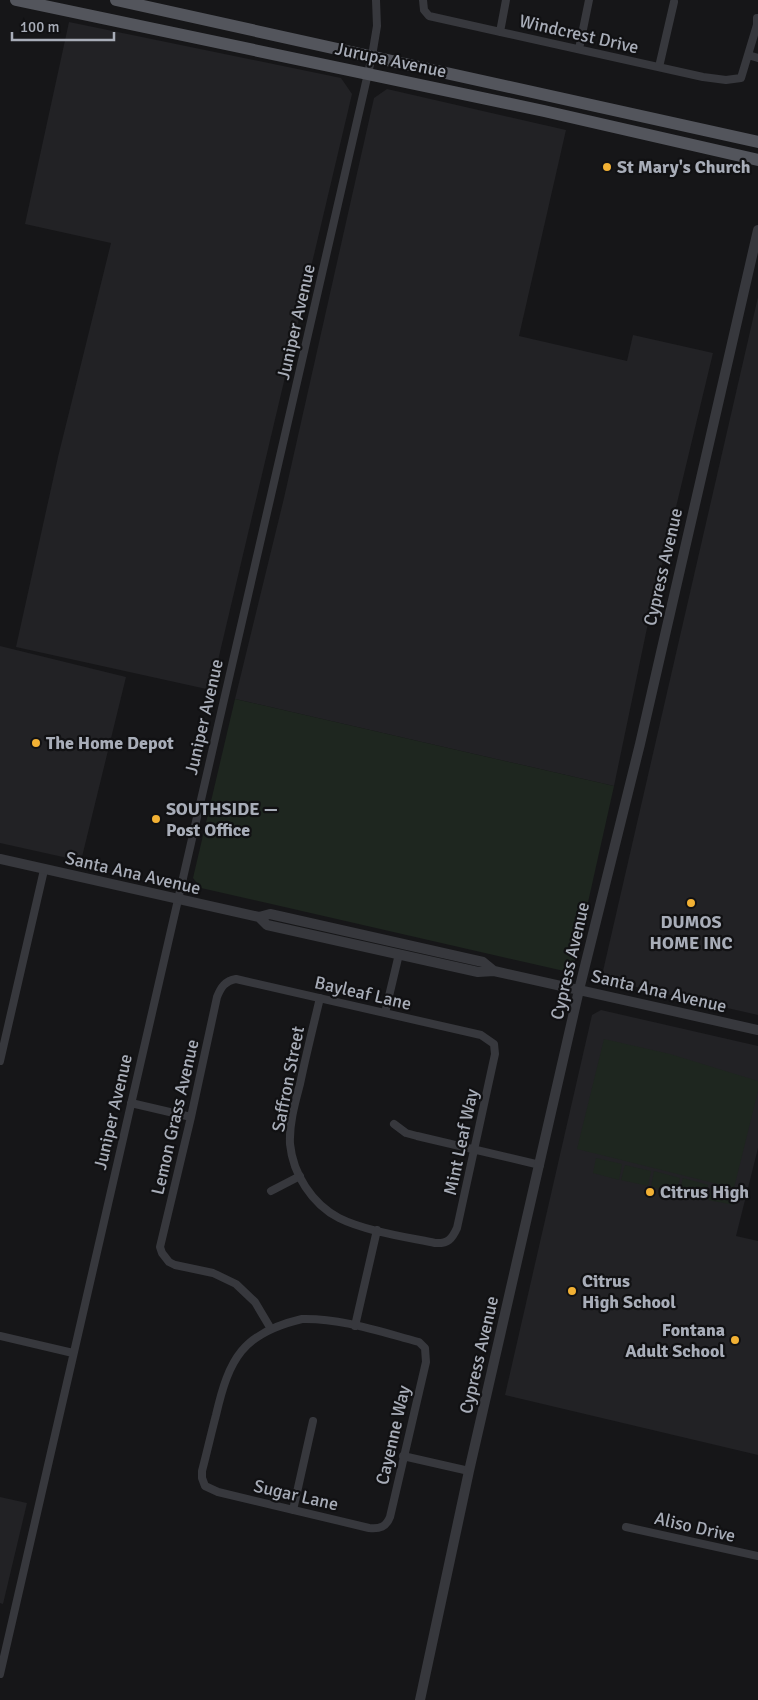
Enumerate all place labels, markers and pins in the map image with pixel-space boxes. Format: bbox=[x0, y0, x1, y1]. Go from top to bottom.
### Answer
place label: St Mary's Church bbox=[617, 156, 751, 178]
marker: St Mary's Church bbox=[601, 161, 613, 173]
place label: The Home Depot bbox=[46, 732, 174, 754]
marker: The Home Depot bbox=[30, 737, 42, 749]
place label: SOUTHSIDE — Post Office bbox=[166, 798, 278, 841]
marker: SOUTHSIDE — Post Office bbox=[150, 813, 162, 825]
marker: DUMOS HOME INC bbox=[685, 897, 697, 909]
place label: DUMOS HOME INC bbox=[650, 911, 732, 954]
place label: Citrus High bbox=[660, 1181, 749, 1203]
marker: Citrus High bbox=[644, 1186, 656, 1198]
place label: Citrus High School bbox=[582, 1270, 676, 1313]
marker: Citrus High School bbox=[566, 1285, 578, 1297]
place label: Fontana Adult School bbox=[625, 1319, 725, 1362]
marker: Fontana Adult School bbox=[729, 1334, 741, 1346]

